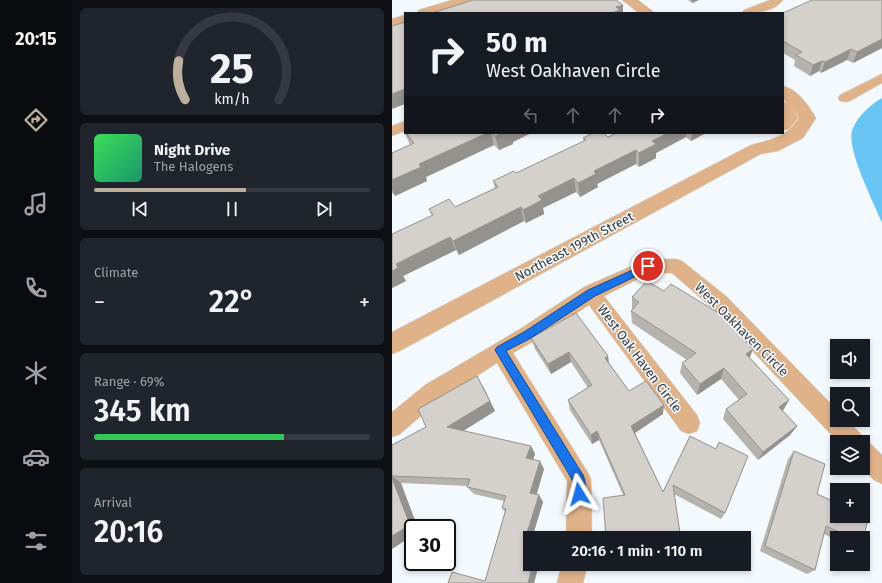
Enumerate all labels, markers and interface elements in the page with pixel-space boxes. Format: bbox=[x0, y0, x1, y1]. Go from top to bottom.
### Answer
text: 50 m bbox=[486, 26, 548, 59]
text: 20:15 bbox=[15, 28, 57, 50]
icon: right bbox=[420, 28, 472, 80]
text: 25 bbox=[210, 43, 254, 93]
text: West Oakhaven Circle bbox=[486, 60, 661, 82]
text: km/h bbox=[214, 90, 250, 107]
icon: left bbox=[520, 104, 542, 126]
icon: ahead bbox=[562, 104, 584, 126]
icon: ahead bbox=[604, 104, 626, 126]
icon: right bbox=[646, 104, 668, 126]
icon: directions bbox=[22, 106, 50, 134]
text: Night Drive bbox=[154, 141, 230, 159]
text: The Halogens bbox=[154, 159, 233, 174]
icon: music bbox=[22, 190, 50, 218]
icon: previous bbox=[129, 198, 151, 220]
icon: pause bbox=[221, 198, 243, 220]
icon: next bbox=[313, 198, 335, 220]
street label: Northeast 199th Street bbox=[512, 209, 636, 284]
pin bbox=[631, 249, 665, 283]
icon: arrive bbox=[637, 255, 659, 277]
text: Climate bbox=[94, 265, 138, 280]
icon: phone bbox=[22, 274, 50, 302]
street label: West Oakhaven Circle bbox=[692, 279, 792, 379]
text: 22° bbox=[209, 284, 255, 320]
text: − bbox=[94, 289, 105, 316]
text: + bbox=[359, 289, 370, 316]
street label: West Oak Haven Circle bbox=[594, 302, 685, 415]
map controls bbox=[830, 339, 870, 571]
button: sound bbox=[830, 339, 870, 379]
icon: climate bbox=[22, 359, 50, 387]
text: Range · 69% bbox=[94, 374, 164, 389]
button: search bbox=[830, 387, 870, 427]
text: 345 km bbox=[94, 393, 191, 429]
button: layers bbox=[830, 435, 870, 475]
icon: car bbox=[22, 443, 50, 471]
position arrow bbox=[558, 473, 600, 515]
button: + bbox=[830, 483, 870, 523]
text: Arrival bbox=[94, 495, 132, 510]
text: 20:16 bbox=[94, 514, 163, 550]
speed limit sign: 30 bbox=[404, 519, 456, 571]
icon: filters bbox=[22, 527, 50, 555]
button: − bbox=[830, 531, 870, 571]
text: 20:16 · 1 min · 110 m bbox=[571, 542, 703, 560]

